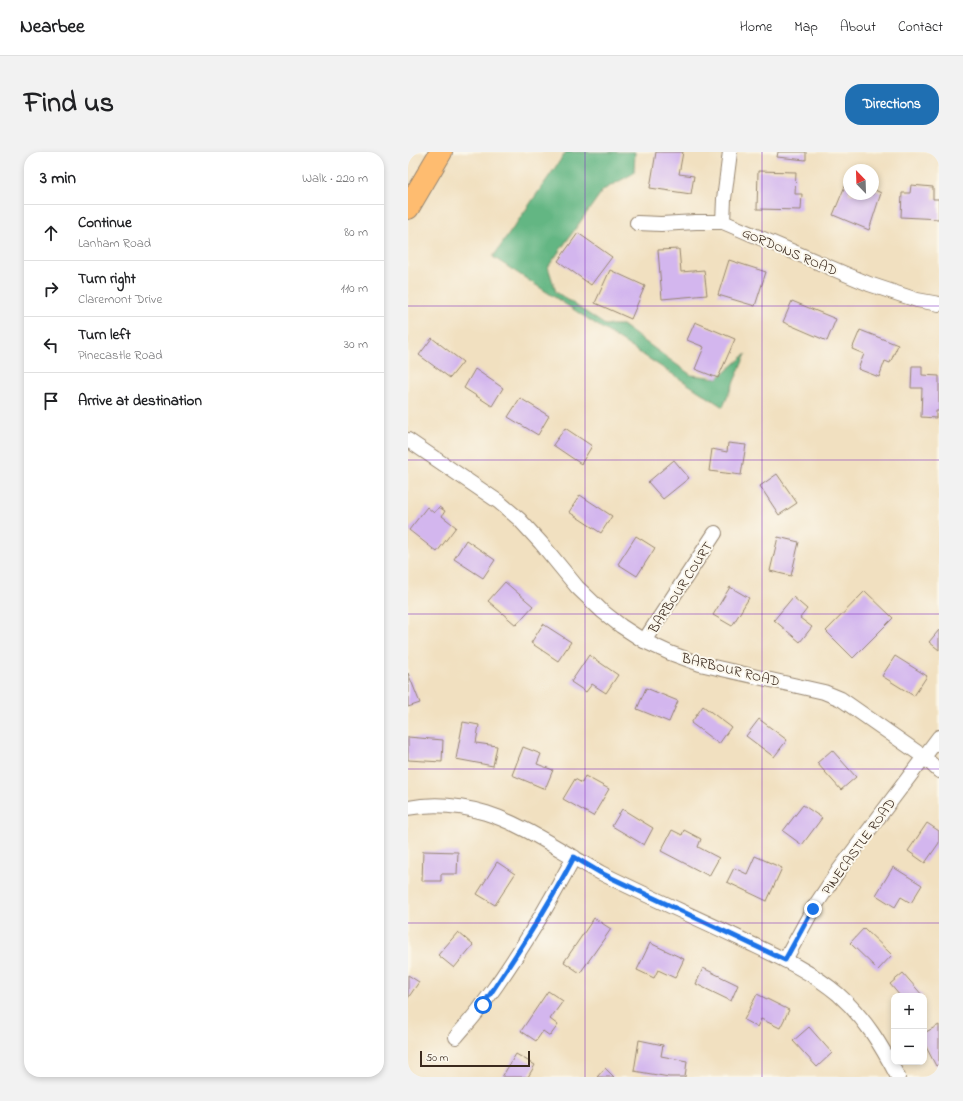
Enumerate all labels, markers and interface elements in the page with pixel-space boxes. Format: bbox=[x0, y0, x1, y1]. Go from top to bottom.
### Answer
text: Nearbee bbox=[20, 14, 85, 41]
text: Home bbox=[740, 17, 772, 38]
text: Map bbox=[794, 17, 818, 38]
text: About bbox=[840, 17, 876, 38]
text: Contact bbox=[898, 17, 943, 38]
text: Find us bbox=[24, 84, 114, 125]
button: Directions bbox=[845, 84, 939, 125]
north arrow bbox=[843, 164, 879, 200]
text: 3 min bbox=[40, 166, 76, 191]
text: Walk · 220 m bbox=[302, 169, 368, 188]
text: Continue bbox=[78, 212, 132, 234]
icon: ahead bbox=[40, 222, 62, 244]
text: 80 m bbox=[344, 223, 368, 242]
street label: GORDONS ROAD bbox=[738, 223, 840, 282]
text: Lanham Road bbox=[78, 234, 151, 253]
text: Turn right bbox=[78, 268, 136, 290]
icon: right bbox=[40, 278, 62, 300]
text: 110 m bbox=[341, 279, 368, 298]
text: Claremont Drive bbox=[78, 290, 162, 309]
text: Turn left bbox=[78, 324, 131, 346]
icon: left bbox=[40, 334, 62, 356]
text: 30 m bbox=[344, 335, 368, 354]
text: Pinecastle Road bbox=[78, 346, 163, 365]
icon: arrive bbox=[40, 390, 62, 412]
text: Arrive at destination bbox=[78, 390, 202, 412]
street label: BARBOUR COURT bbox=[643, 538, 719, 639]
street label: BARBOUR ROAD bbox=[678, 648, 782, 693]
street label: PINECASTLE ROAD bbox=[817, 794, 901, 900]
route end bbox=[804, 900, 822, 918]
map controls bbox=[891, 993, 927, 1065]
button: + bbox=[891, 993, 927, 1029]
route start bbox=[474, 996, 492, 1014]
button: − bbox=[891, 1029, 927, 1065]
scale bar bbox=[420, 1049, 530, 1068]
text: 50 m bbox=[426, 1050, 448, 1066]

